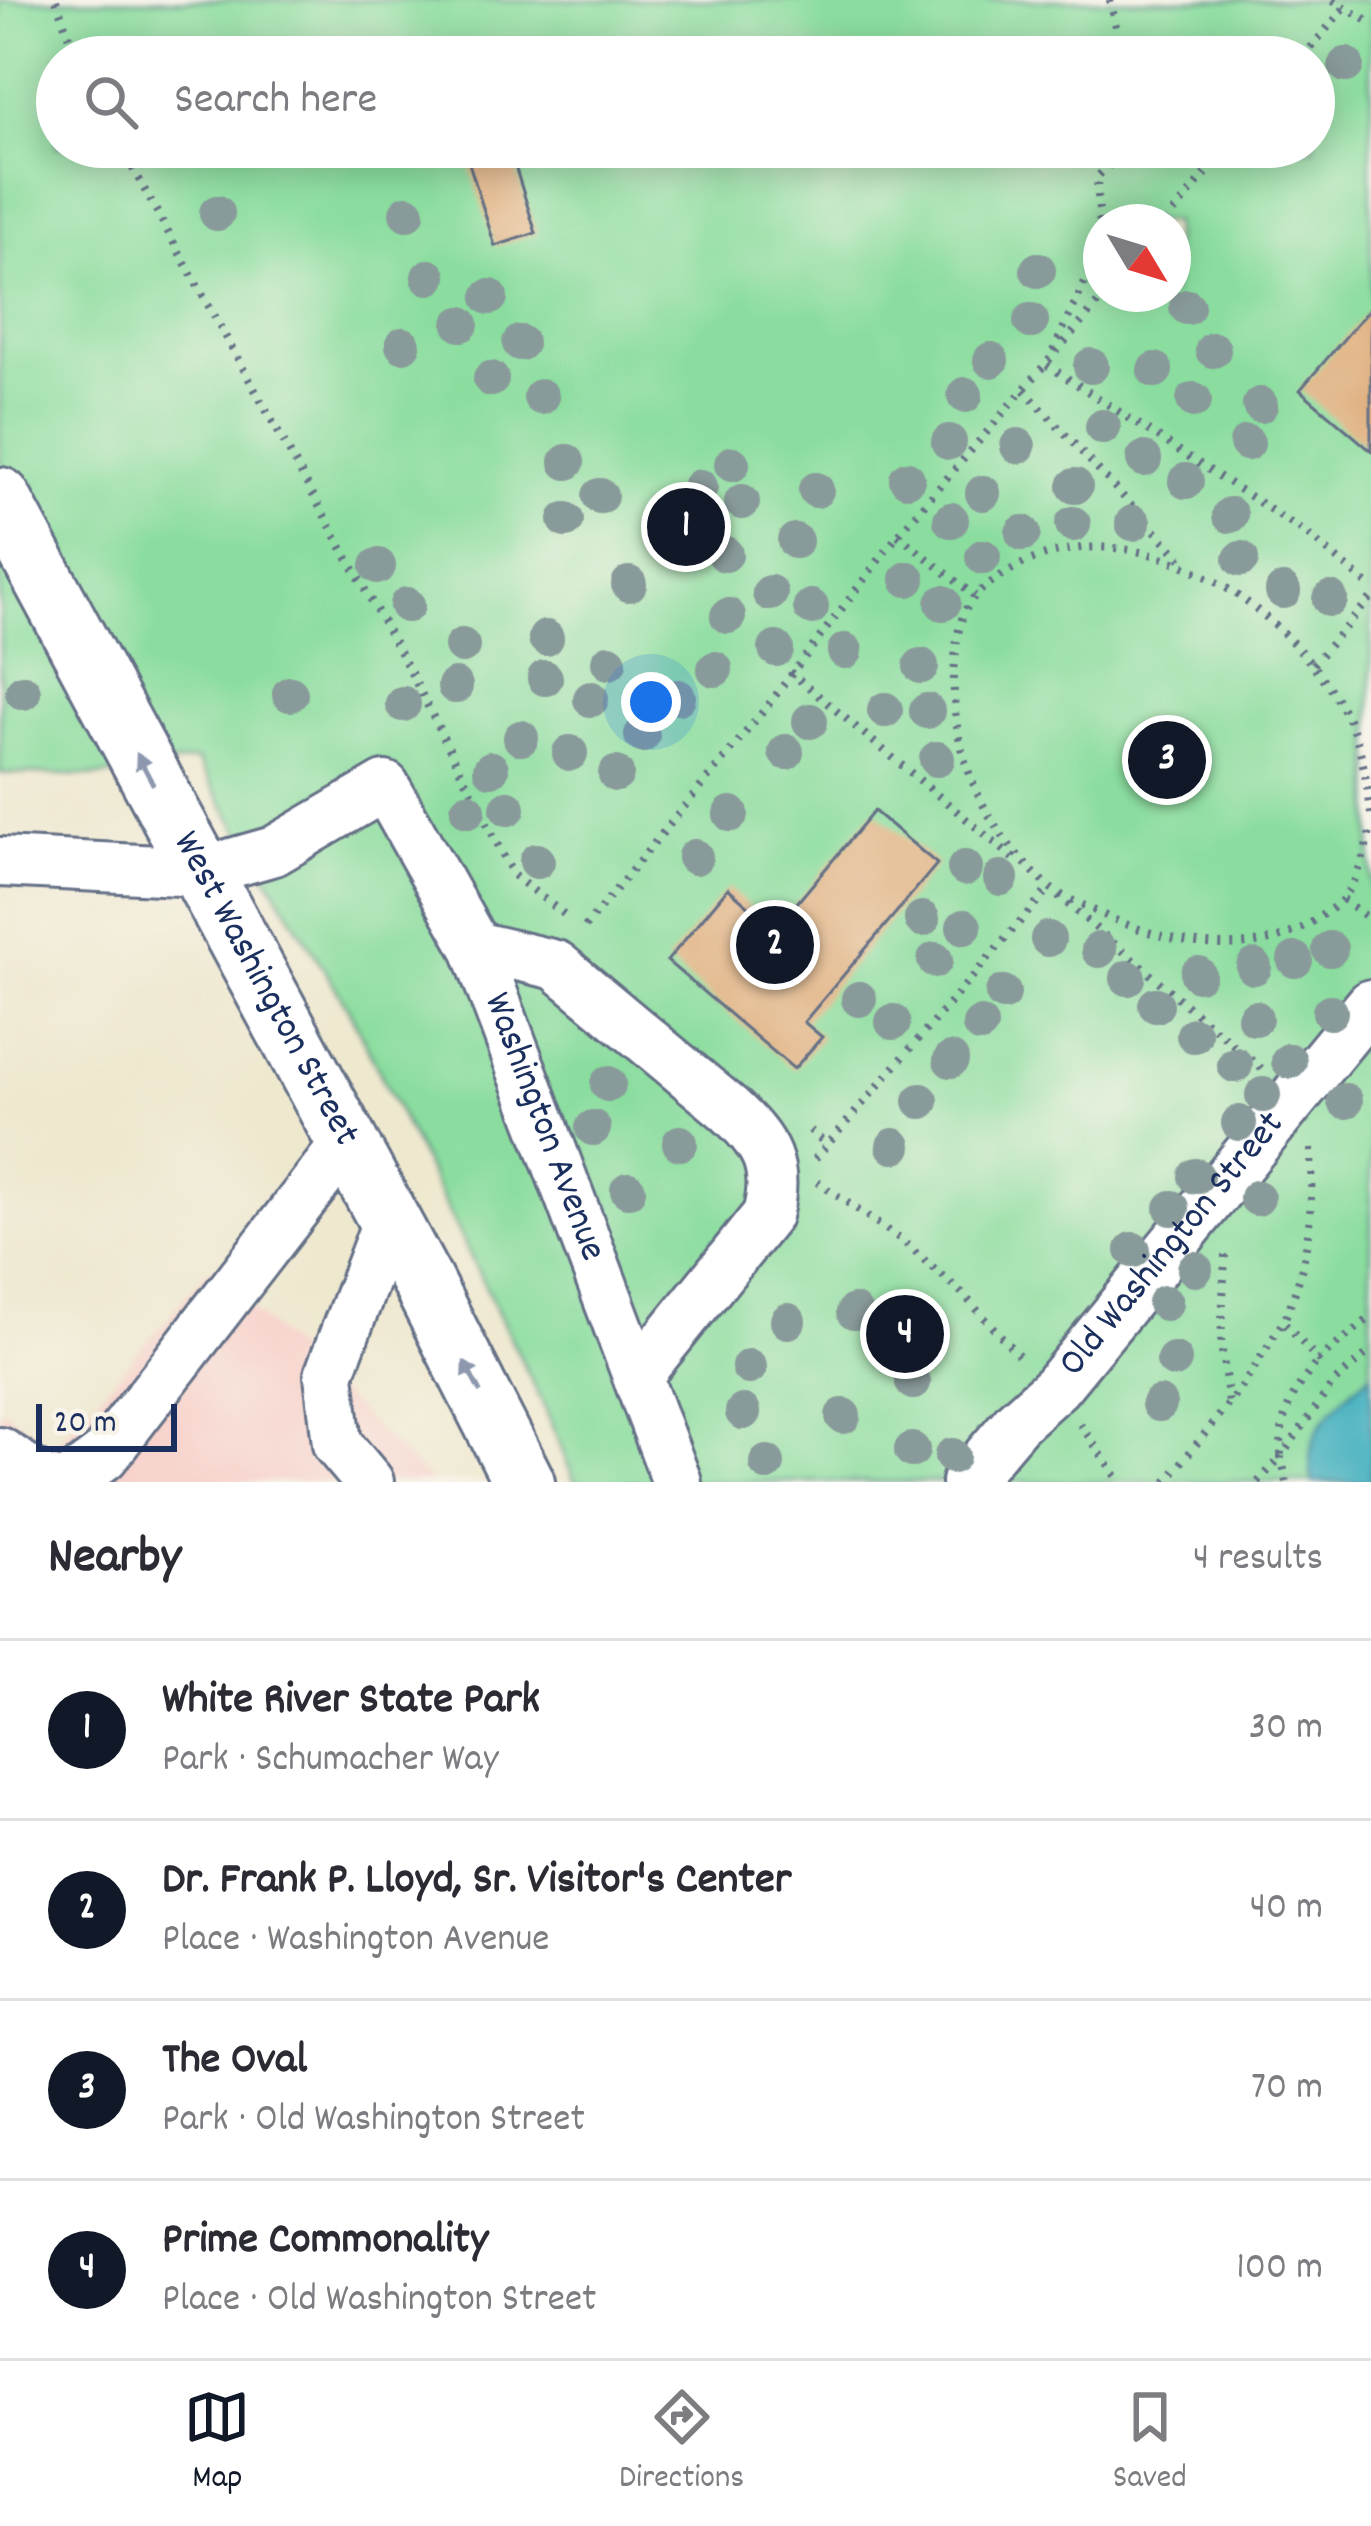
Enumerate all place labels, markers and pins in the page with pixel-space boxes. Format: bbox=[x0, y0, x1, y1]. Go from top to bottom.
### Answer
pin: 1 bbox=[647, 482, 725, 572]
pin: 3 bbox=[1128, 715, 1206, 805]
pin: 2 bbox=[736, 900, 814, 990]
pin: 4 bbox=[866, 1289, 944, 1379]

